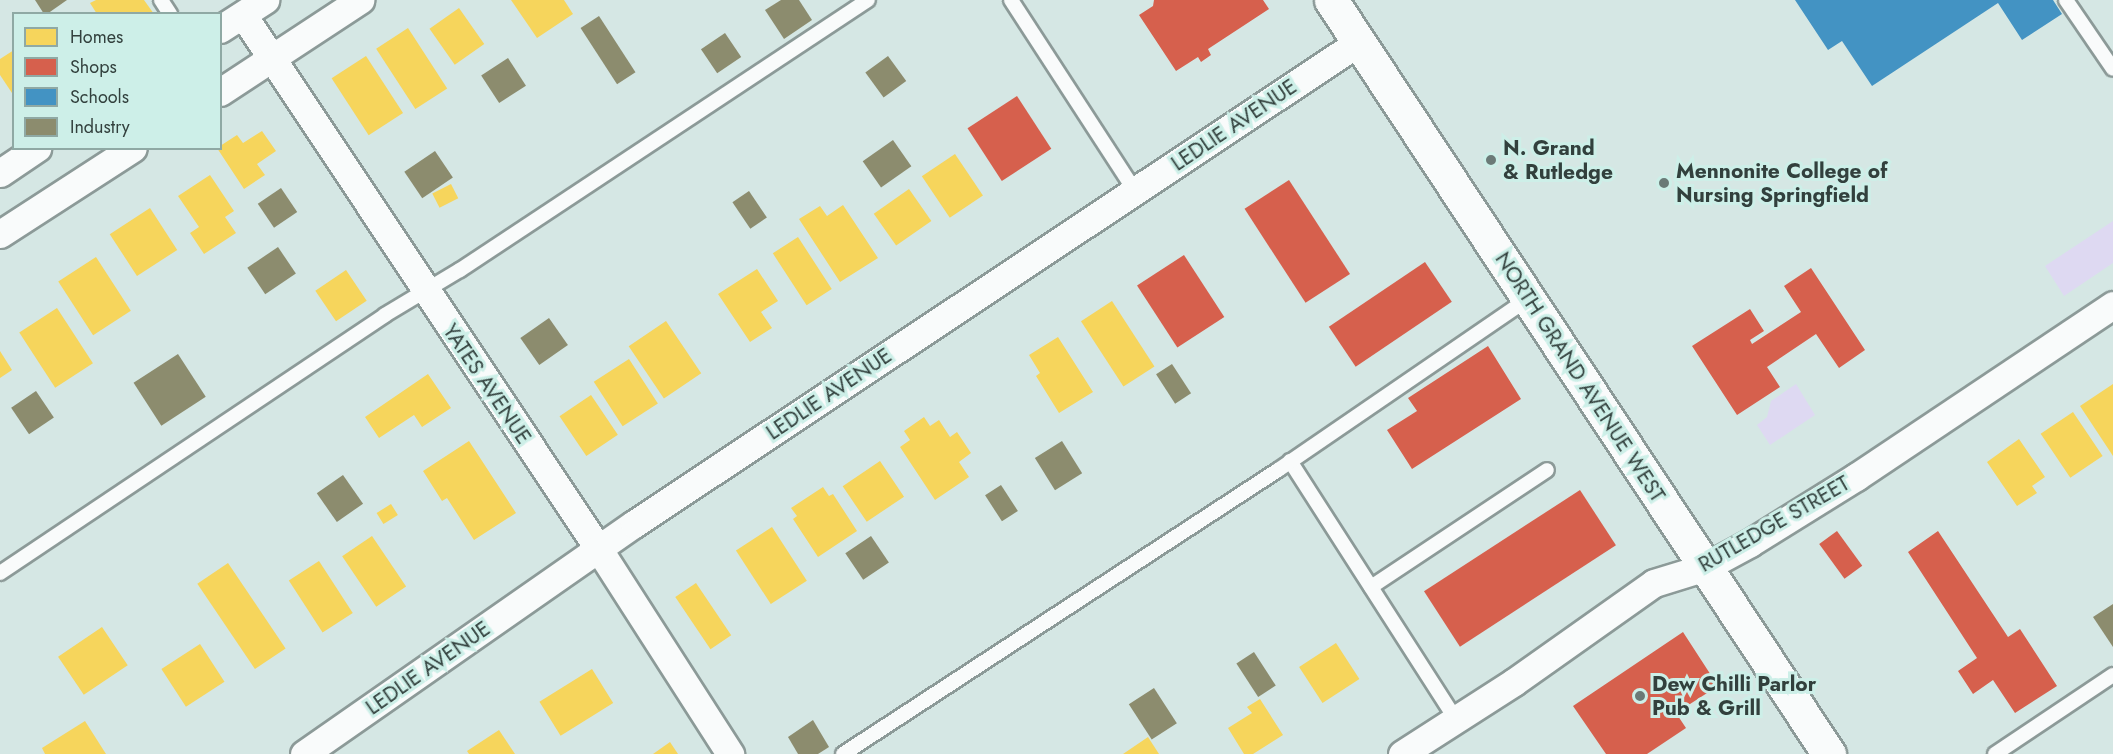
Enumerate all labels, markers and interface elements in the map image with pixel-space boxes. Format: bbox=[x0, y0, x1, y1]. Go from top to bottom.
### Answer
legend bbox=[12, 12, 222, 150]
text: Homes bbox=[70, 24, 123, 50]
text: Shops bbox=[70, 54, 117, 80]
street label: LEDLIE AVENUE bbox=[1166, 74, 1302, 176]
text: Schools bbox=[70, 84, 129, 110]
text: Industry bbox=[70, 114, 130, 140]
place label: N. Grand & Rutledge bbox=[1503, 135, 1613, 185]
marker: N. Grand & Rutledge bbox=[1484, 153, 1498, 167]
place label: Mennonite College of Nursing Springfield bbox=[1676, 158, 1887, 208]
marker: Mennonite College of Nursing Springfield bbox=[1657, 176, 1671, 190]
street label: NORTH GRAND AVENUE WEST bbox=[1490, 247, 1670, 507]
street label: YATES AVENUE bbox=[438, 319, 536, 449]
street label: LEDLIE AVENUE bbox=[761, 343, 897, 445]
street label: RUTLEDGE STREET bbox=[1694, 471, 1854, 577]
street label: LEDLIE AVENUE bbox=[361, 616, 495, 720]
place label: Dew Chilli Parlor Pub & Grill bbox=[1652, 671, 1816, 721]
marker: Dew Chilli Parlor Pub & Grill bbox=[1633, 689, 1647, 703]

